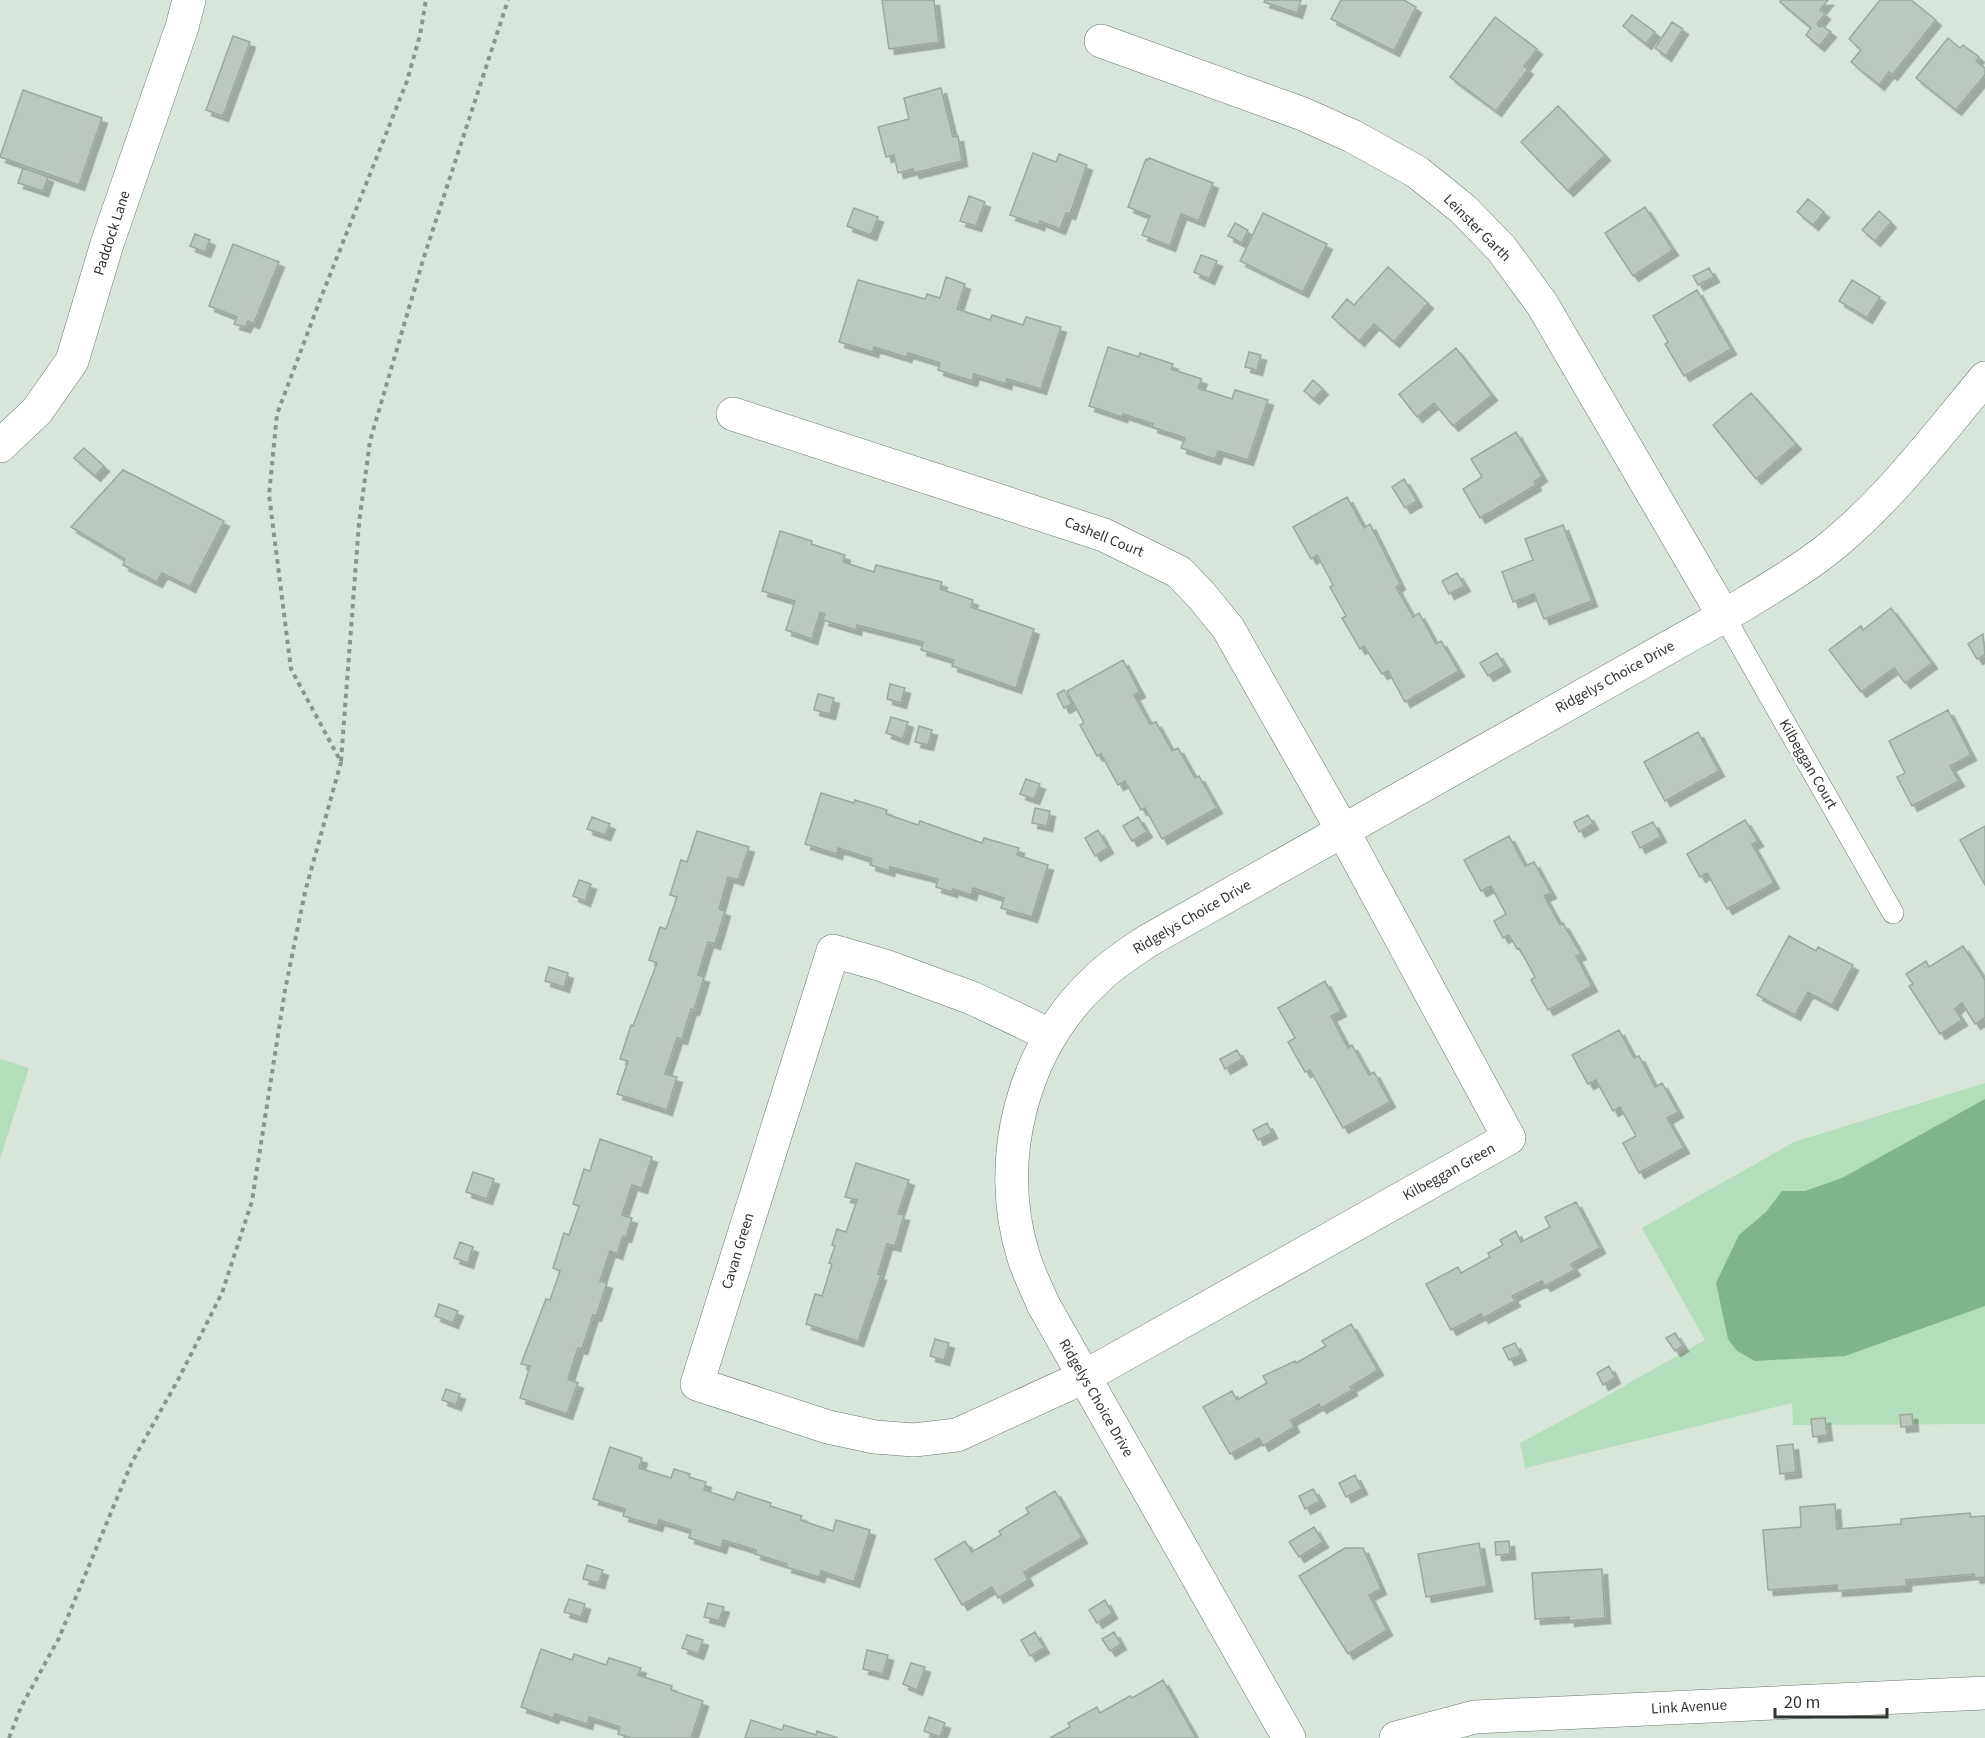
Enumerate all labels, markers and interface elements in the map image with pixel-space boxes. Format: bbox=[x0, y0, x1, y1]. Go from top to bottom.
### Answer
street label: Paddock Lane bbox=[88, 188, 136, 278]
street label: Leinster Garth bbox=[1438, 189, 1516, 267]
street label: Cashell Court bbox=[1061, 512, 1147, 562]
street label: Ridgelys Choice Drive bbox=[1552, 635, 1678, 719]
street label: Kilbeggan Court bbox=[1774, 715, 1842, 813]
street label: Ridgelys Choice Drive bbox=[1129, 875, 1255, 959]
street label: Kilbeggan Green bbox=[1399, 1138, 1499, 1206]
street label: Cavan Green bbox=[716, 1210, 760, 1292]
street label: Ridgelys Choice Drive bbox=[1054, 1335, 1138, 1461]
scale bar bbox=[1775, 1681, 1888, 1719]
text: 20 m bbox=[1784, 1690, 1820, 1715]
street label: Link Avenue bbox=[1651, 1695, 1727, 1719]

